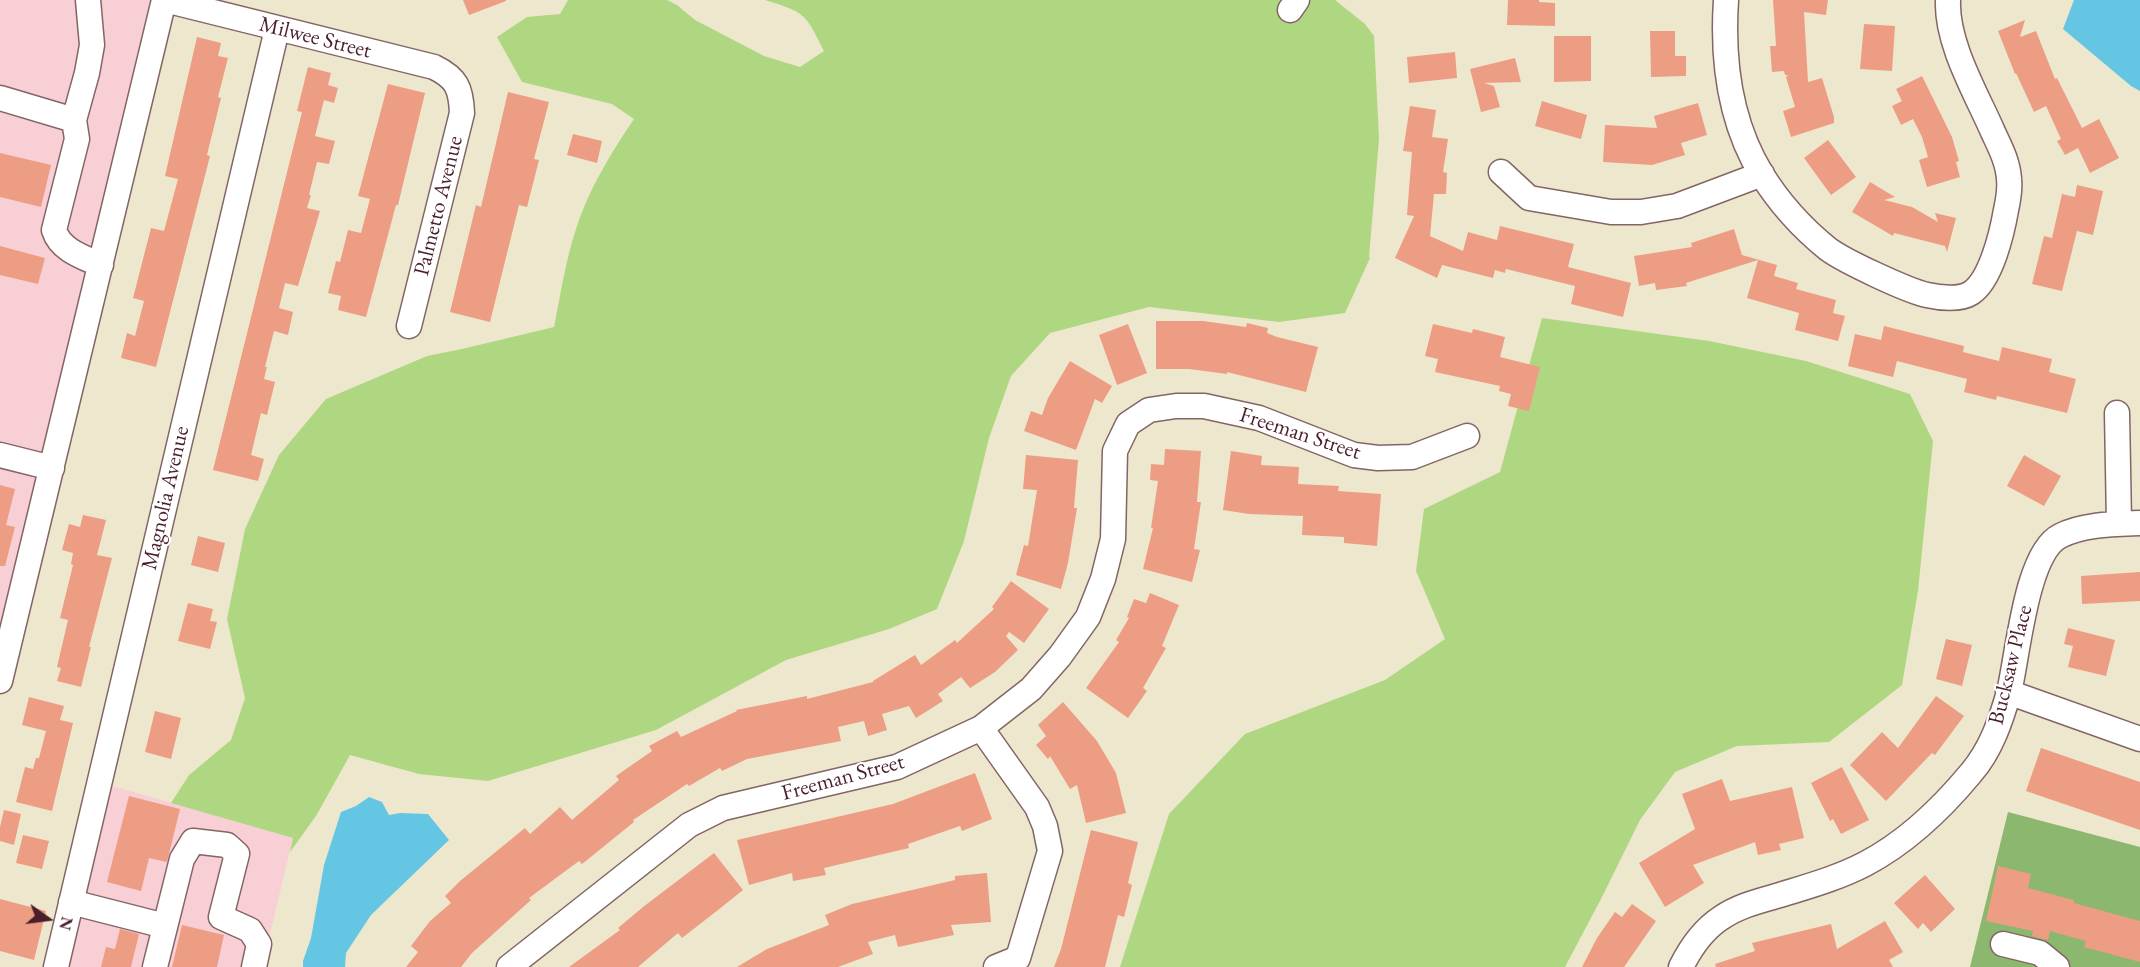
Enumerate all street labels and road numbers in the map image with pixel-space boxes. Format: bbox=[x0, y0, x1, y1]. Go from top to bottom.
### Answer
street label: Milwee Street bbox=[256, 11, 374, 65]
street label: Palmetto Avenue bbox=[409, 133, 469, 279]
street label: Freeman Street bbox=[1236, 402, 1364, 466]
street label: Magnolia Avenue bbox=[137, 423, 195, 573]
street label: Bucksaw Place bbox=[1983, 603, 2039, 727]
street label: Freeman Street bbox=[779, 749, 907, 807]

